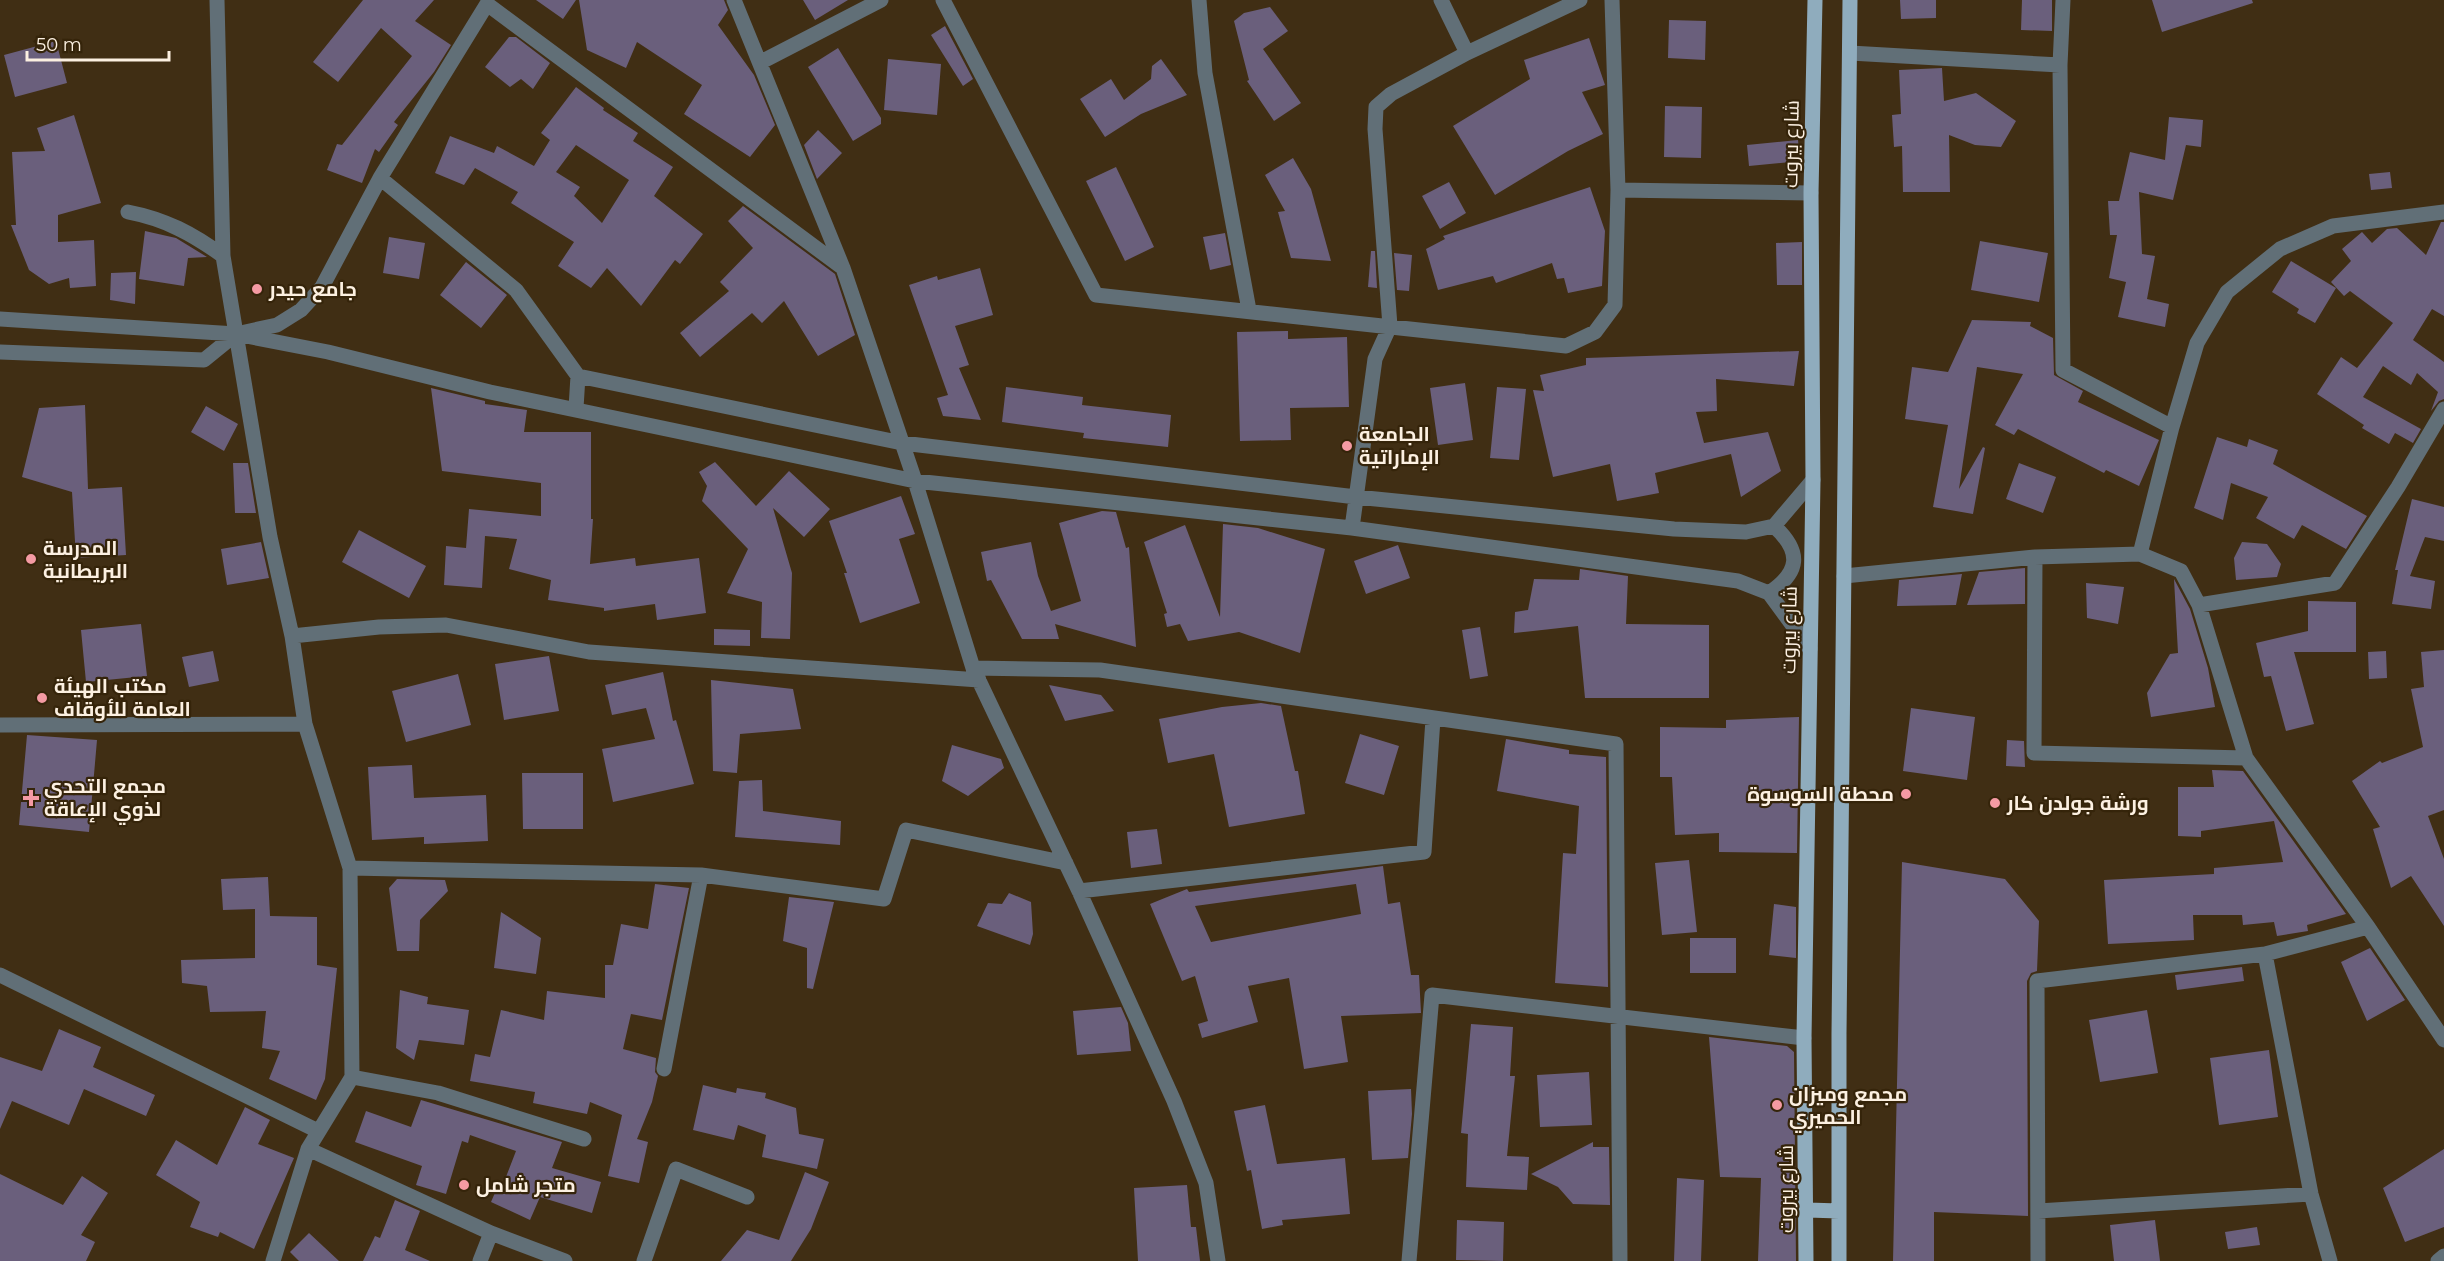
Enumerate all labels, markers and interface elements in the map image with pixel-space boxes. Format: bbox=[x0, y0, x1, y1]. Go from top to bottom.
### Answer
scale bar bbox=[27, 24, 170, 62]
text: 50 m bbox=[36, 34, 82, 56]
street label: شارع بيروت bbox=[1778, 100, 1806, 188]
place label: جامع حيدر bbox=[268, 277, 357, 303]
marker: جامع حيدر bbox=[250, 282, 264, 296]
place label: الجامعة الإماراتية bbox=[1359, 422, 1440, 471]
marker: الجامعة الإماراتية bbox=[1340, 439, 1354, 453]
place label: المدرسة البريطانية bbox=[43, 536, 128, 583]
marker: المدرسة البريطانية bbox=[24, 552, 38, 566]
street label: شارع بيروت bbox=[1776, 586, 1804, 674]
place label: مكتب الهيئة العامة للأوقاف bbox=[54, 674, 191, 721]
marker: مكتب الهيئة العامة للأوقاف bbox=[35, 691, 49, 705]
place label: مجمع التحدي لذوي الإعاقة bbox=[44, 774, 166, 825]
place label: محطة السوسوة bbox=[1747, 782, 1894, 806]
marker: محطة السوسوة bbox=[1899, 787, 1913, 801]
marker: مجمع التحدي لذوي الإعاقة bbox=[22, 789, 40, 807]
place label: ورشة جولدن كار bbox=[2006, 791, 2149, 815]
marker: ورشة جولدن كار bbox=[1988, 796, 2002, 810]
place label: مجمع وميزان الحميري bbox=[1789, 1082, 1907, 1133]
marker: مجمع وميزان الحميري bbox=[1770, 1098, 1784, 1112]
street label: شارع بيروت bbox=[1774, 1145, 1800, 1233]
place label: متجر شامل bbox=[476, 1173, 576, 1197]
marker: متجر شامل bbox=[457, 1178, 471, 1192]

